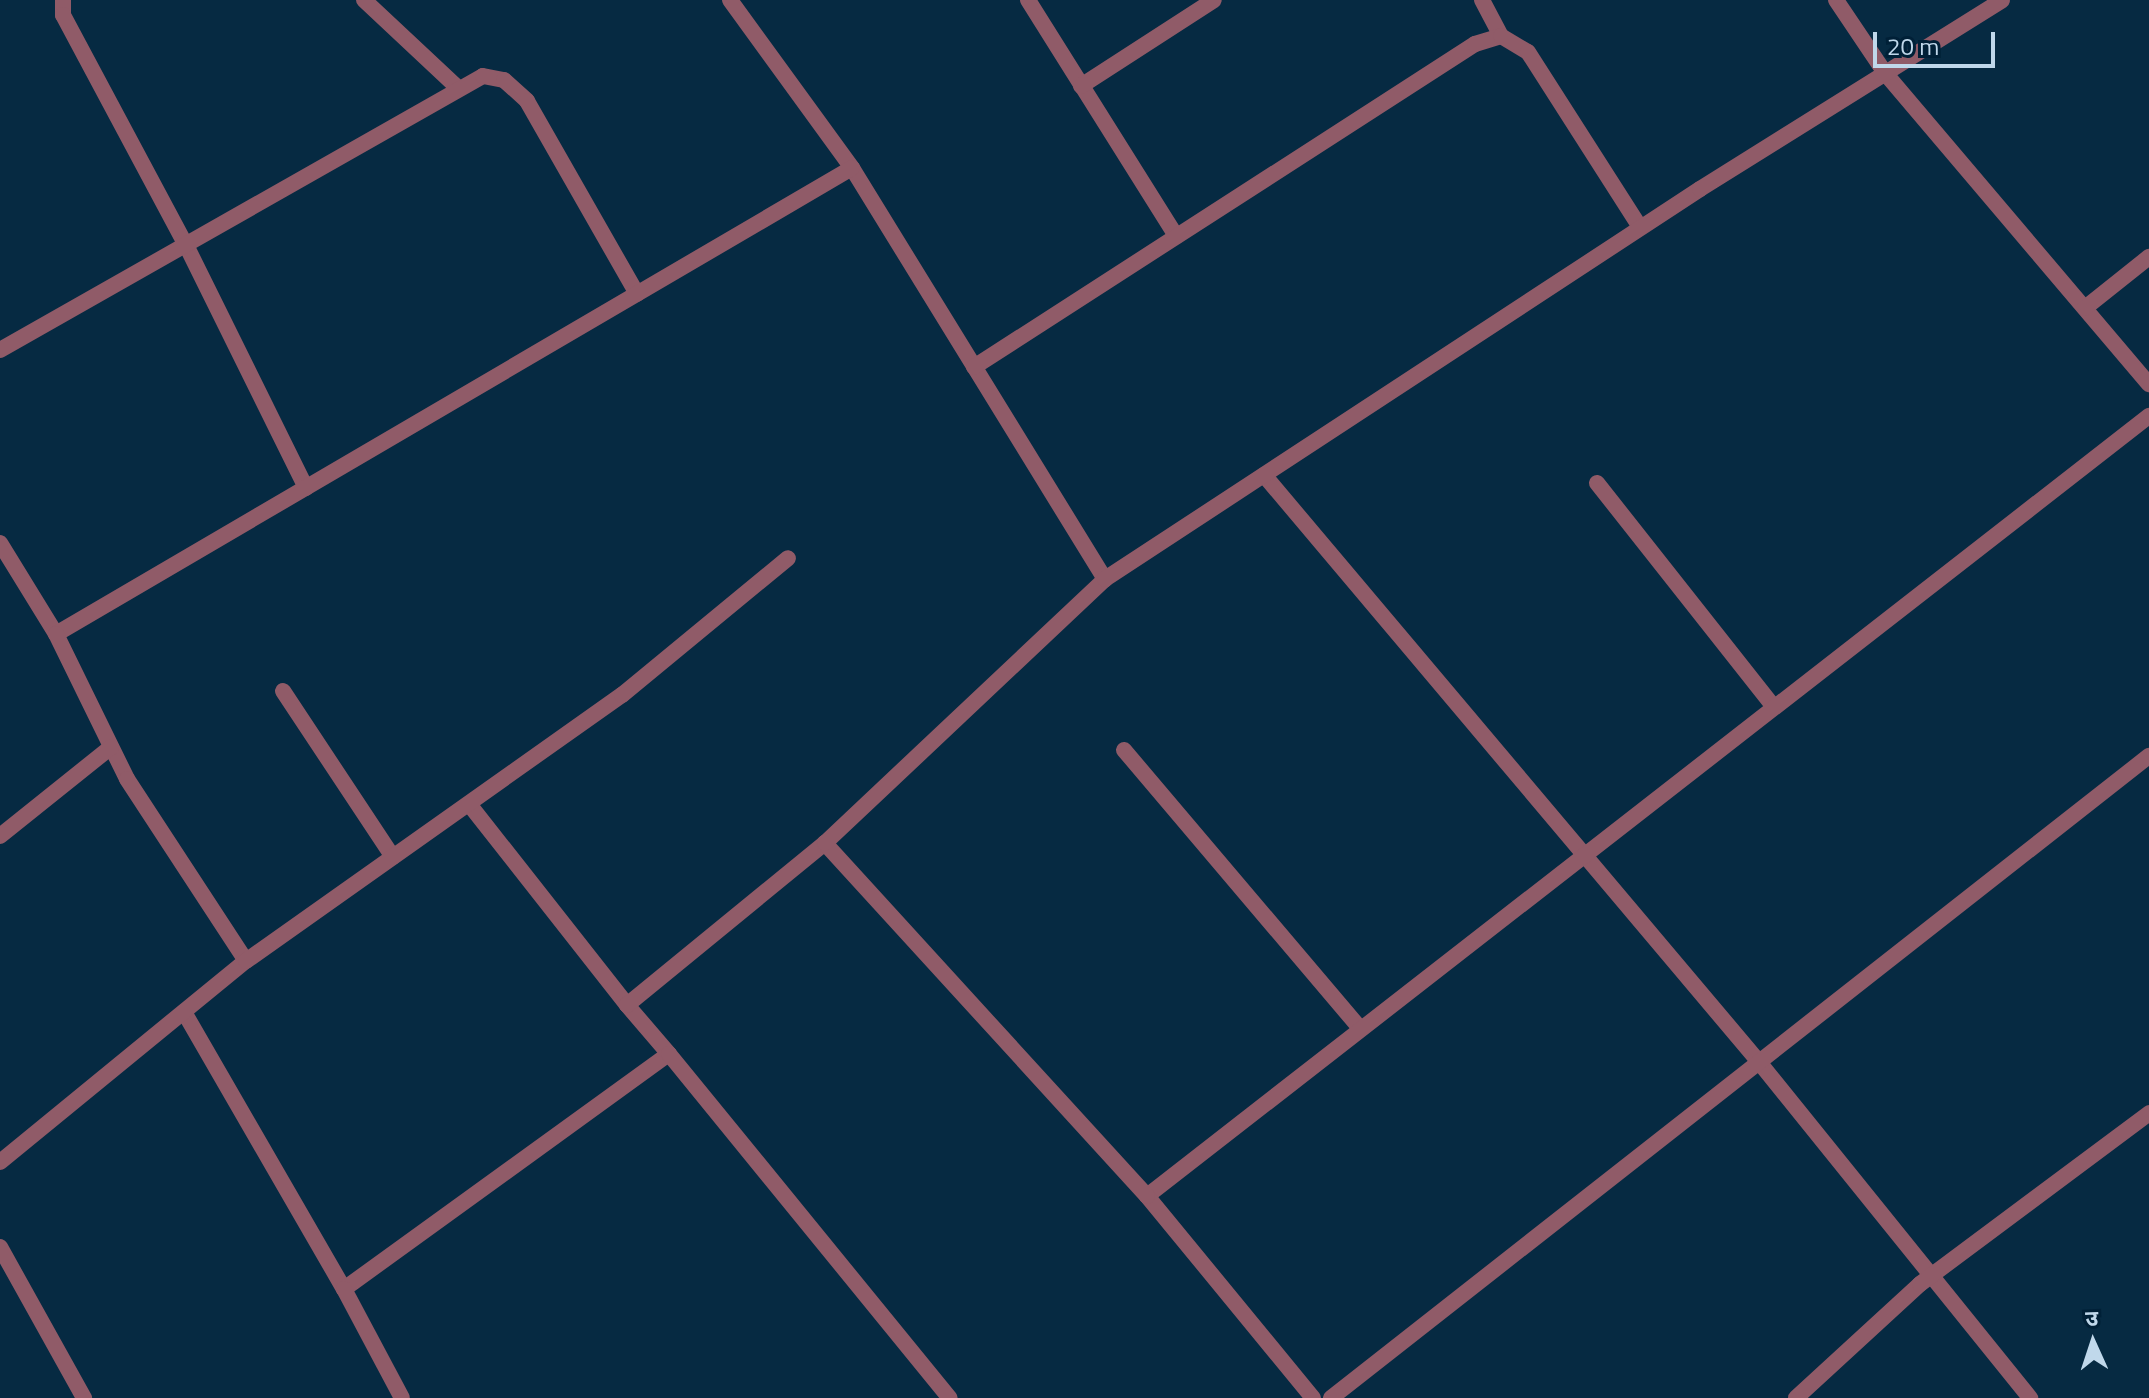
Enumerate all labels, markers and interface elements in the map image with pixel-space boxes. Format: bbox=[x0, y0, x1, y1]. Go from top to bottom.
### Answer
scale bar bbox=[1877, 16, 1999, 66]
text: 20 m bbox=[1887, 28, 1939, 64]
text: उ bbox=[2084, 1301, 2099, 1335]
north arrow bbox=[2053, 1302, 2133, 1382]

